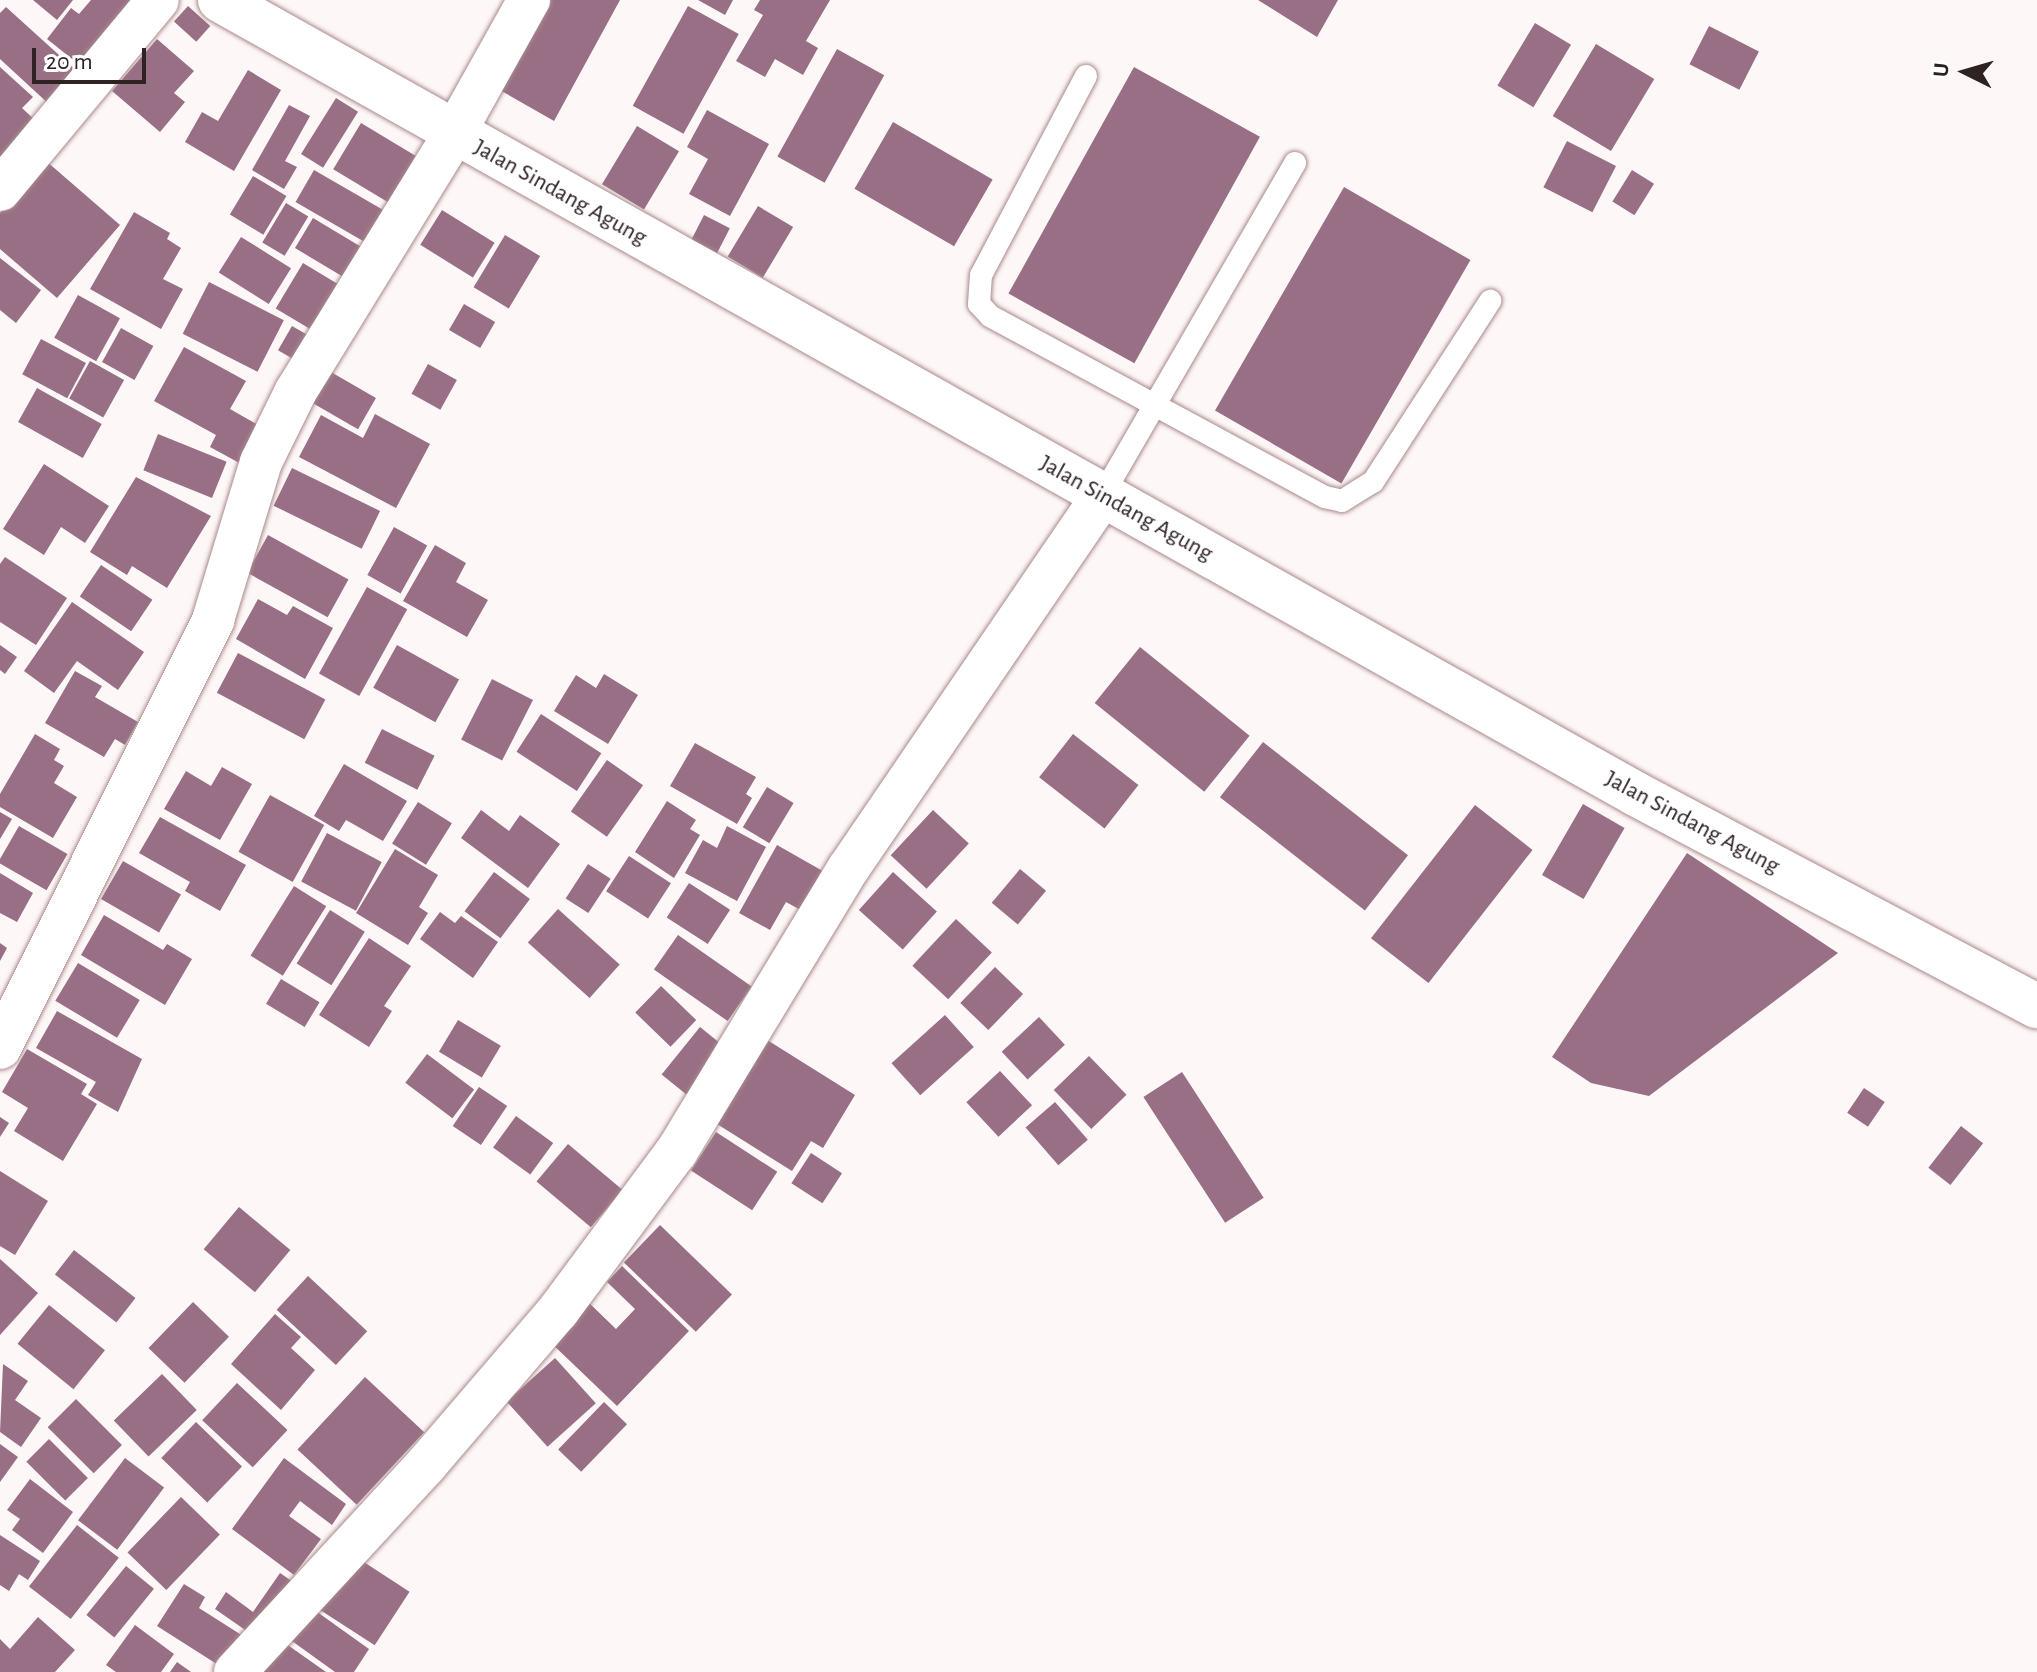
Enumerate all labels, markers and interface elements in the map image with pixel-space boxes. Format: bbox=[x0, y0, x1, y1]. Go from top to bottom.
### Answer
scale bar bbox=[36, 32, 150, 82]
north arrow bbox=[1925, 32, 2005, 112]
text: 20 m bbox=[46, 50, 93, 74]
text: U bbox=[1930, 62, 1953, 78]
street label: Jalan Sindang Agung bbox=[468, 133, 652, 253]
street label: Jalan Sindang Agung bbox=[1034, 449, 1218, 569]
street label: Jalan Sindang Agung bbox=[1600, 765, 1784, 881]

